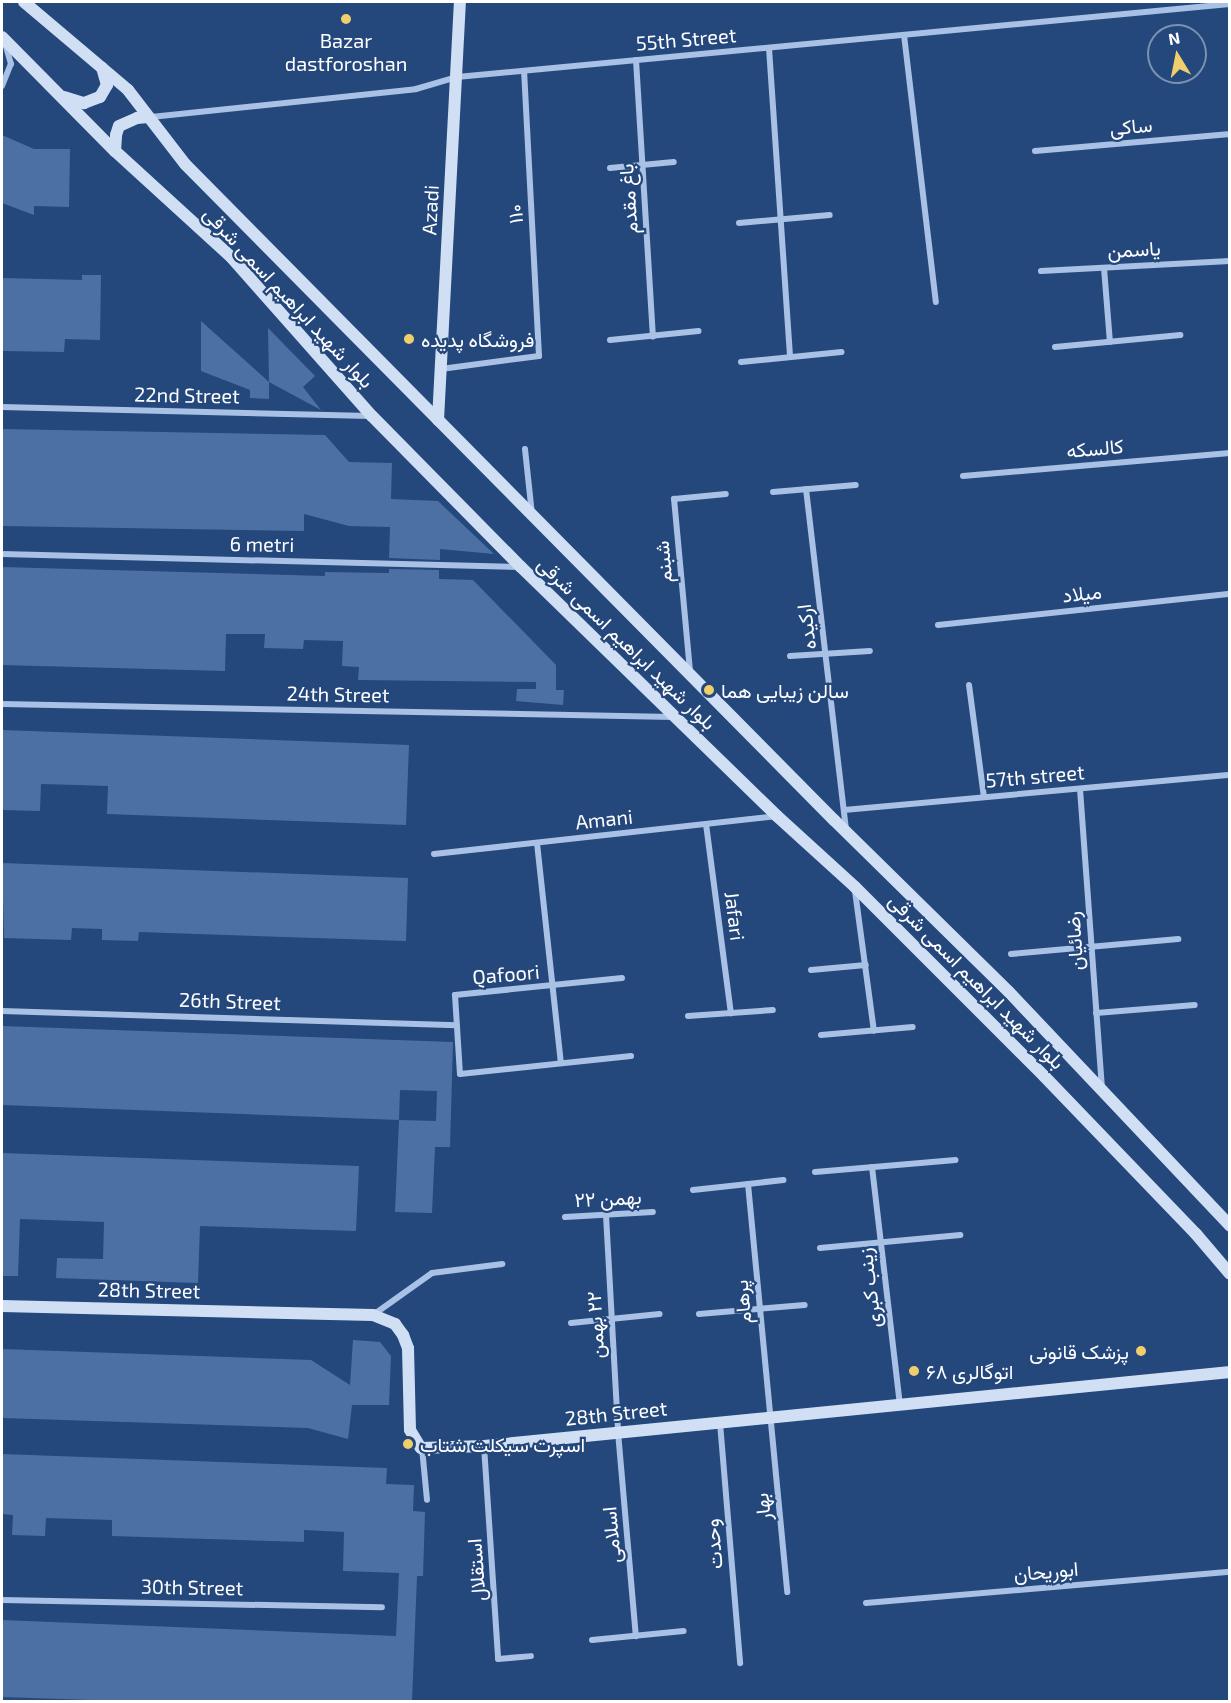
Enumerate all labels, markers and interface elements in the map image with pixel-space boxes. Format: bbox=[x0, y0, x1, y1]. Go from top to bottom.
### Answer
marker: Bazar dastforoshan bbox=[339, 12, 353, 26]
street label: 55th Street bbox=[635, 23, 737, 55]
north arrow bbox=[1147, 24, 1207, 84]
text: N bbox=[1167, 27, 1181, 48]
place label: Bazar dastforoshan bbox=[285, 28, 407, 75]
street label: ساکی bbox=[1109, 112, 1153, 140]
street label: باغ مقدم bbox=[614, 163, 642, 235]
street label: Azadi bbox=[417, 184, 443, 236]
street label: بلوار شهید ابراهیم اسمی شرقی bbox=[199, 201, 379, 393]
street label: ۱۱۰ bbox=[502, 203, 528, 225]
street label: یاسمن bbox=[1107, 236, 1161, 262]
place label: فروشگاه پدیده bbox=[421, 327, 535, 351]
marker: فروشگاه پدیده bbox=[402, 332, 416, 346]
street label: 22nd Street bbox=[134, 382, 240, 408]
street label: کالسکه bbox=[1065, 434, 1125, 462]
street label: 6 metri bbox=[229, 531, 295, 557]
street label: شبنم bbox=[649, 540, 677, 584]
street label: بلوار شهید ابراهیم اسمی شرقی bbox=[533, 551, 721, 735]
street label: میلاد bbox=[1061, 579, 1103, 607]
street label: ارکیده bbox=[791, 603, 821, 651]
place label: سالن زیبایی هما bbox=[721, 678, 849, 702]
street label: 24th Street bbox=[286, 681, 390, 707]
marker: سالن زیبایی هما bbox=[702, 683, 716, 697]
street label: 57th street bbox=[984, 760, 1086, 792]
street label: Amani bbox=[574, 804, 634, 834]
street label: بلوار شهید ابراهیم اسمی شرقی bbox=[884, 888, 1070, 1074]
street label: Jafari bbox=[720, 890, 750, 942]
street label: رضائیان bbox=[1060, 911, 1088, 971]
street label: Qafoori bbox=[471, 959, 541, 989]
street label: 26th Street bbox=[179, 987, 281, 1015]
street label: ۲۲ بهمن bbox=[574, 1184, 642, 1212]
street label: زینب کبری bbox=[852, 1247, 886, 1329]
street label: 28th Street bbox=[97, 1277, 201, 1303]
street label: پرهام bbox=[728, 1279, 756, 1325]
street label: ٢٢ بهمن bbox=[581, 1291, 609, 1359]
place label: پزشک قانونی bbox=[1029, 1339, 1129, 1363]
marker: پزشک قانونی bbox=[1134, 1344, 1148, 1358]
place label: اتوگالری ۶۸ bbox=[926, 1359, 1013, 1383]
marker: اتوگالری ۶۸ bbox=[907, 1364, 921, 1378]
street label: 28th Street bbox=[564, 1396, 668, 1430]
place label: اسپرت سیکلت شتاب bbox=[420, 1432, 585, 1456]
marker: اسپرت سیکلت شتاب bbox=[401, 1437, 415, 1451]
street label: بهار bbox=[749, 1492, 775, 1522]
street label: اسلامی bbox=[597, 1506, 625, 1564]
street label: وحدت bbox=[699, 1518, 727, 1570]
street label: استقلال bbox=[462, 1538, 490, 1602]
street label: ابوریحان bbox=[1013, 1556, 1079, 1586]
street label: 30th Street bbox=[141, 1574, 243, 1600]

